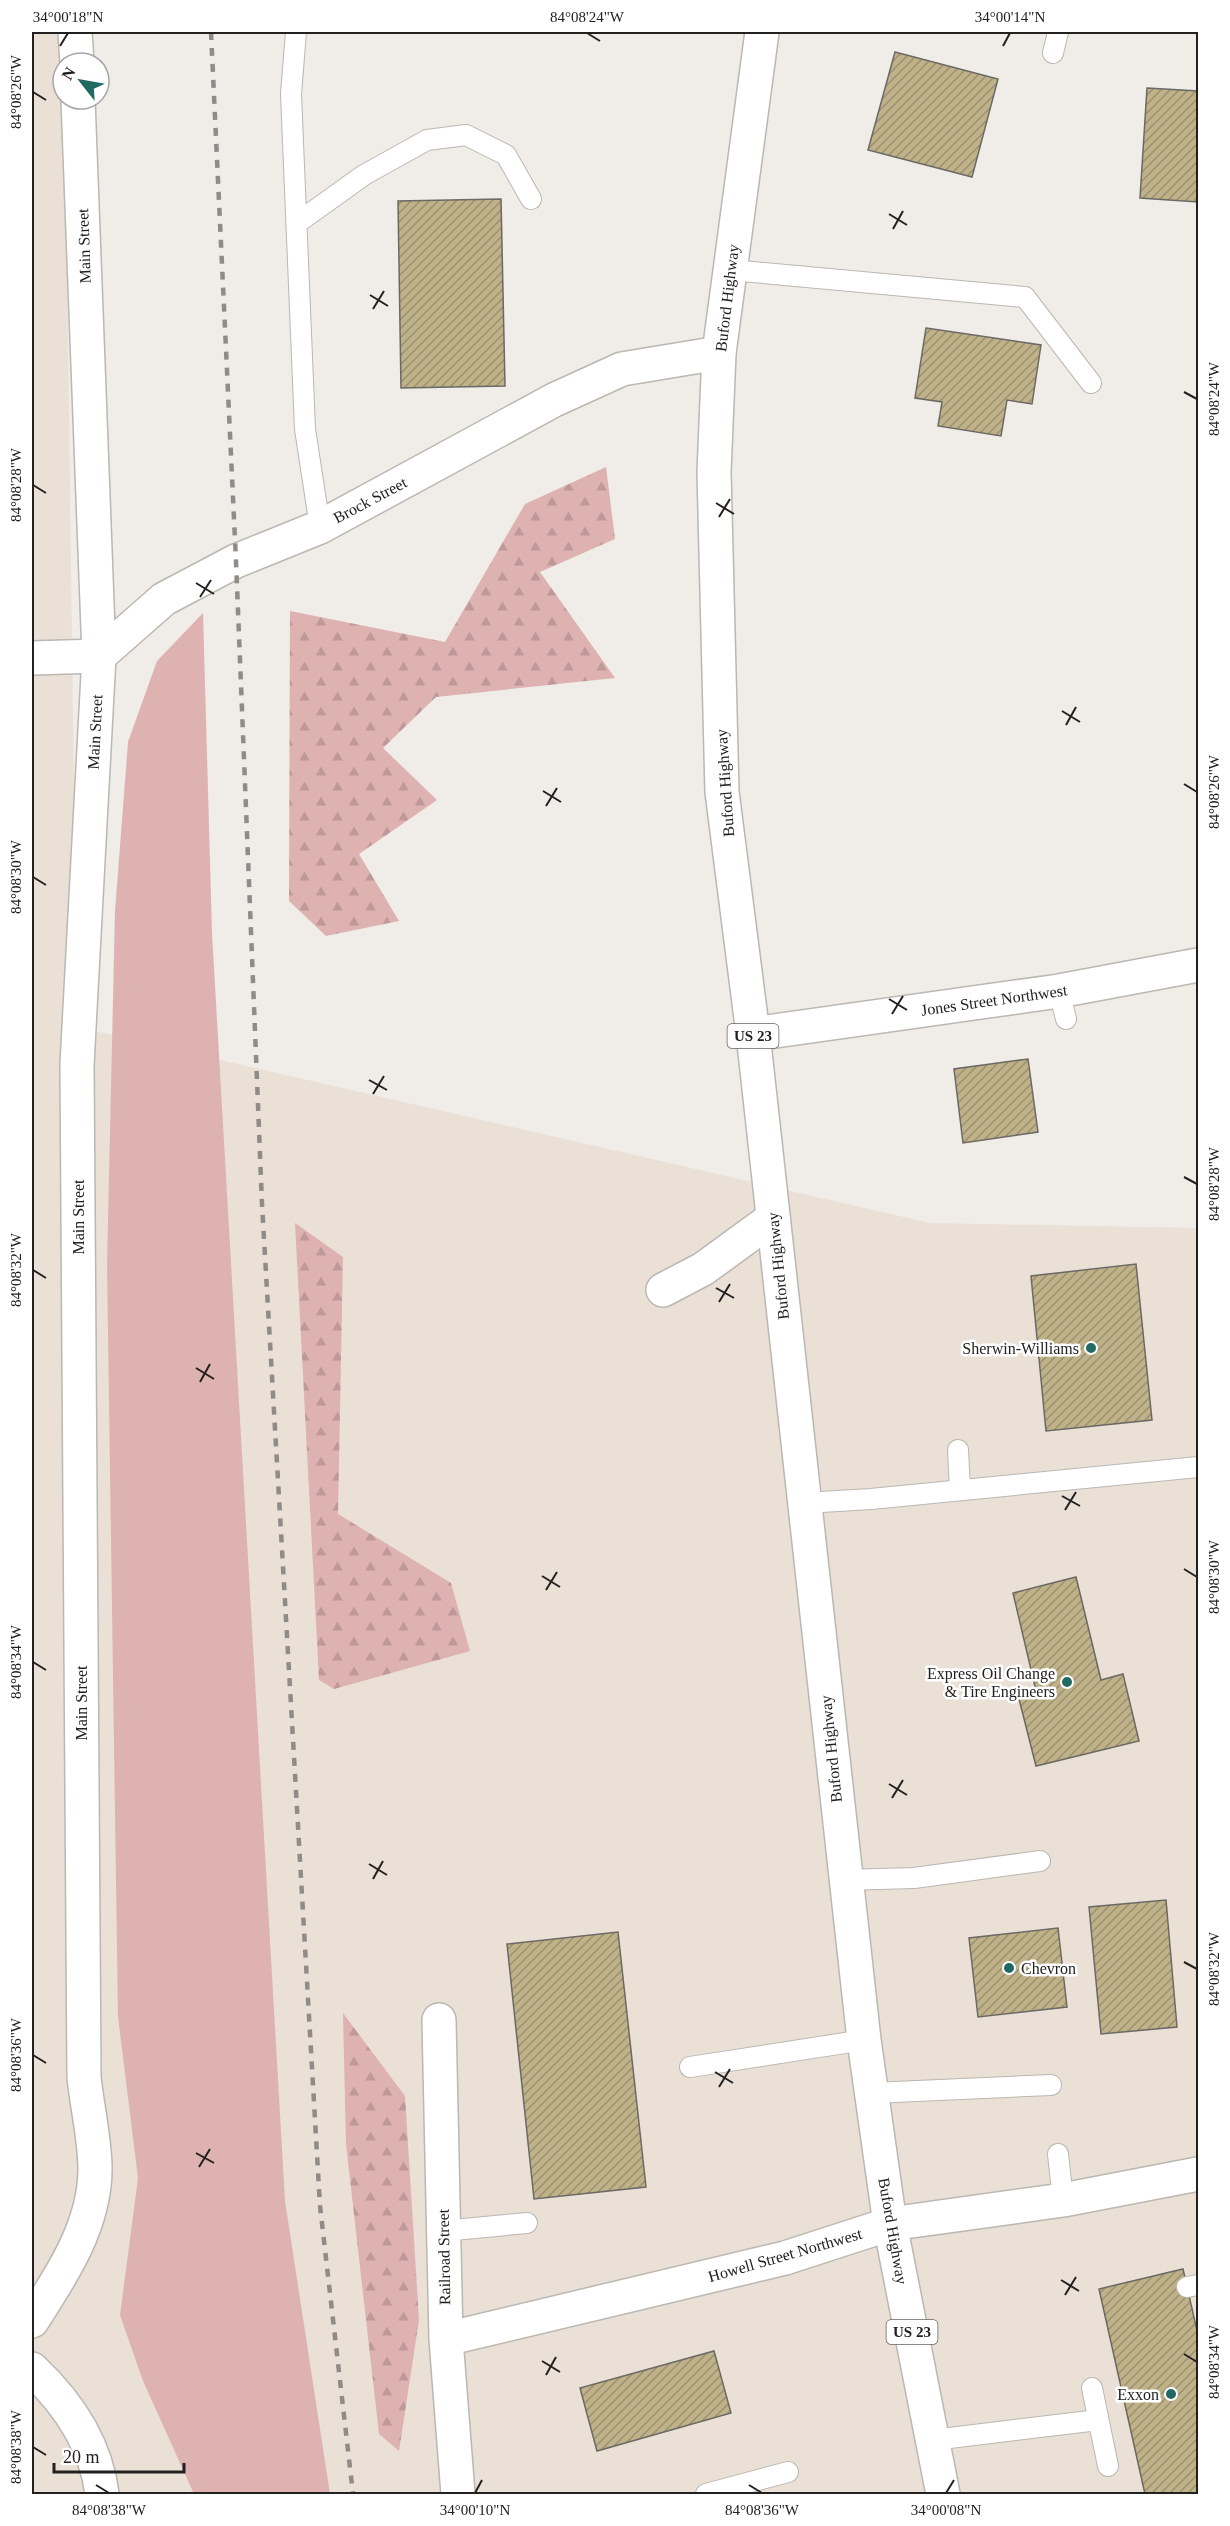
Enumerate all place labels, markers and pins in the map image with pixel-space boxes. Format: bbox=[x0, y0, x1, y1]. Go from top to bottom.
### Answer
place label: Sherwin-Williams bbox=[962, 1340, 1079, 1357]
marker: Sherwin-Williams bbox=[1084, 1341, 1098, 1355]
place label: Express Oil Change & Tire Engineers bbox=[927, 1665, 1055, 1701]
marker: Express Oil Change & Tire Engineers bbox=[1060, 1675, 1074, 1689]
place label: Chevron bbox=[1021, 1960, 1076, 1977]
marker: Chevron bbox=[1002, 1961, 1016, 1975]
place label: Exxon bbox=[1117, 2386, 1159, 2403]
marker: Exxon bbox=[1164, 2387, 1178, 2401]

